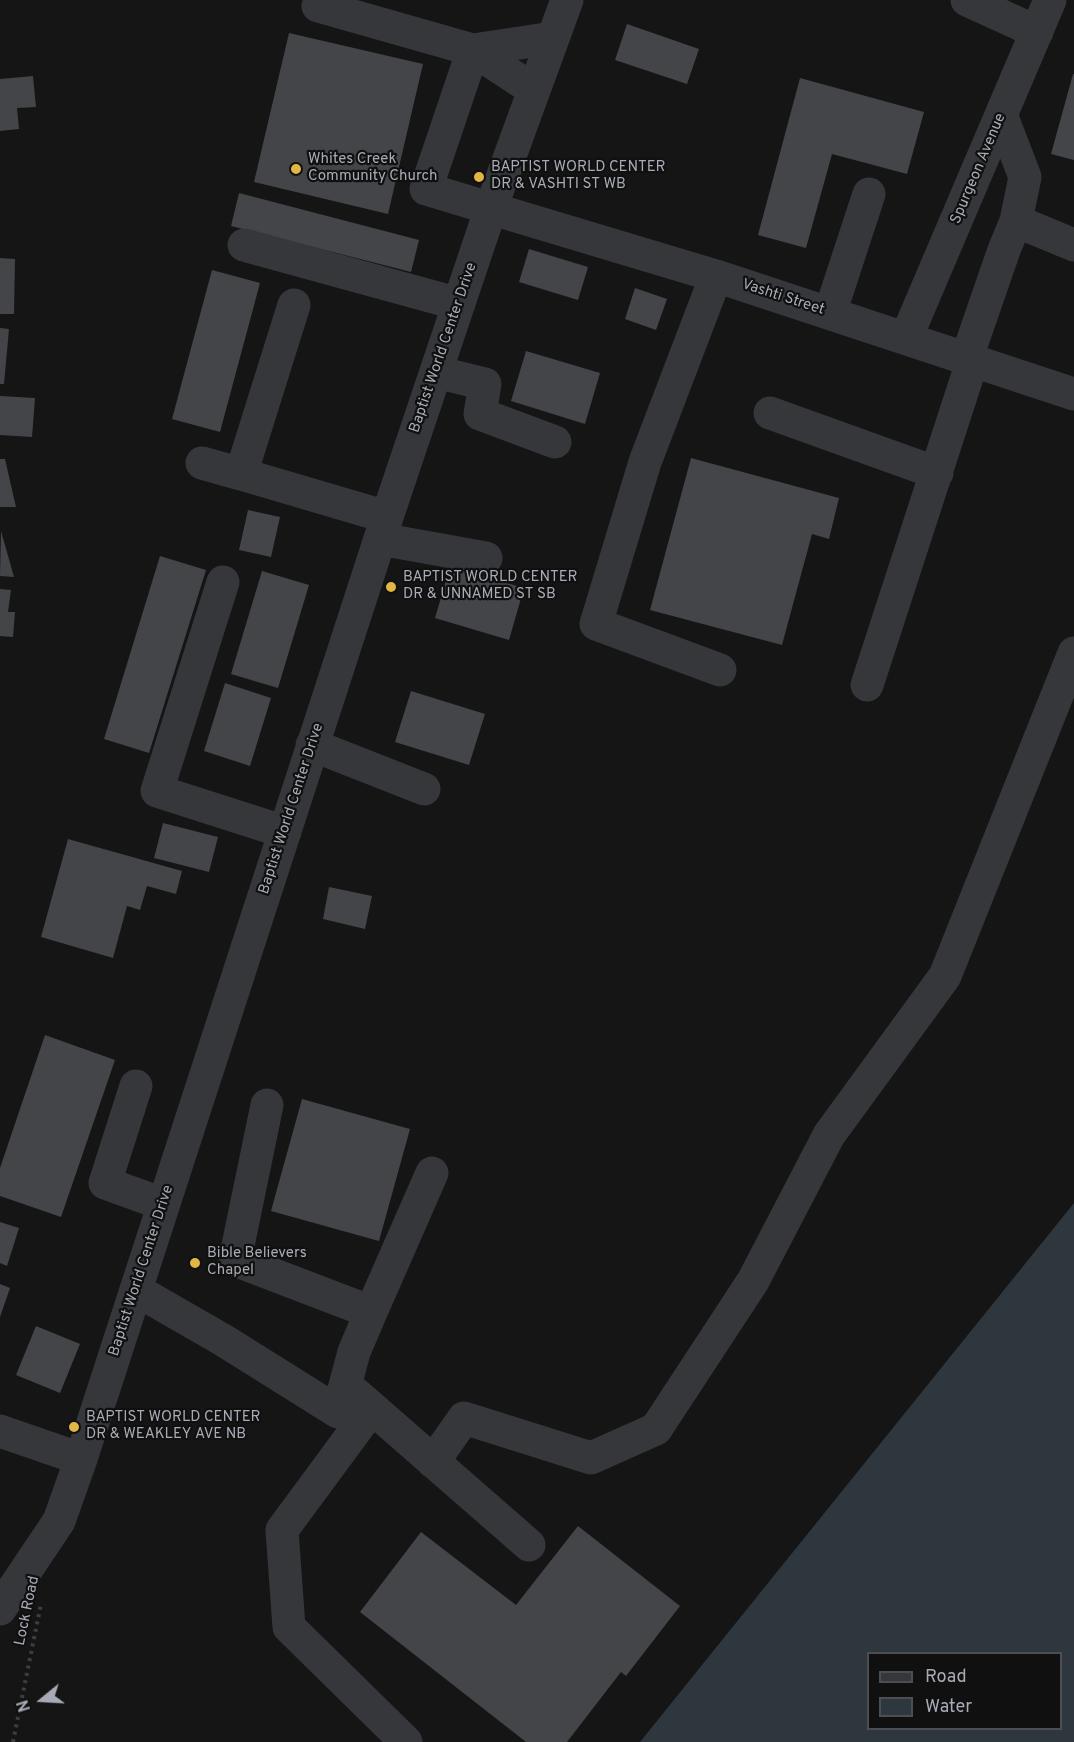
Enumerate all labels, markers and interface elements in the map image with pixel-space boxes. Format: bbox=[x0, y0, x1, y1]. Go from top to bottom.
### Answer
street label: Spurgeon Avenue bbox=[948, 111, 1010, 227]
place label: Whites Creek Community Church bbox=[308, 151, 437, 186]
place label: BAPTIST WORLD CENTER DR & VASHTI ST WB bbox=[491, 159, 666, 194]
marker: Whites Creek Community Church bbox=[289, 162, 303, 176]
marker: BAPTIST WORLD CENTER DR & VASHTI ST WB bbox=[472, 170, 486, 184]
street label: Baptist World Center Drive bbox=[406, 261, 482, 435]
street label: Vashti Street bbox=[739, 276, 827, 320]
place label: BAPTIST WORLD CENTER DR & UNNAMED ST SB bbox=[403, 569, 578, 604]
marker: BAPTIST WORLD CENTER DR & UNNAMED ST SB bbox=[384, 580, 398, 594]
street label: Baptist World Center Drive bbox=[256, 721, 328, 897]
street label: Baptist World Center Drive bbox=[106, 1183, 178, 1359]
place label: Bible Believers Chapel bbox=[207, 1245, 307, 1280]
marker: Bible Believers Chapel bbox=[188, 1256, 202, 1270]
place label: BAPTIST WORLD CENTER DR & WEAKLEY AVE NB bbox=[86, 1409, 261, 1444]
marker: BAPTIST WORLD CENTER DR & WEAKLEY AVE NB bbox=[67, 1420, 81, 1434]
street label: Lock Road bbox=[12, 1575, 44, 1647]
legend bbox=[867, 1652, 1062, 1730]
text: Road bbox=[925, 1666, 967, 1689]
north arrow bbox=[12, 1670, 72, 1730]
text: Water bbox=[925, 1696, 972, 1719]
text: N bbox=[14, 1697, 36, 1714]

